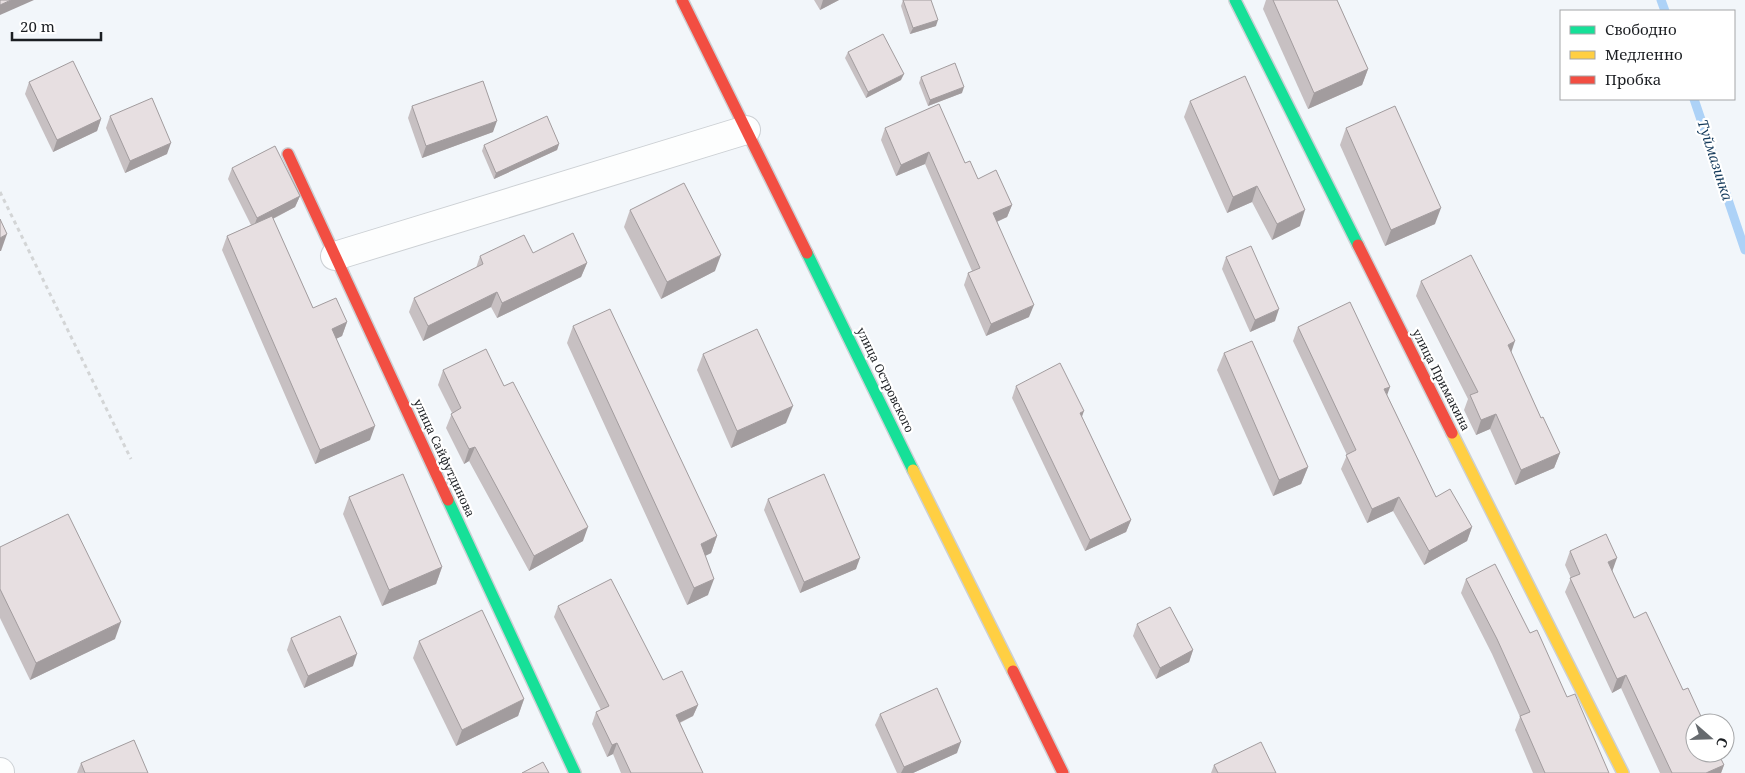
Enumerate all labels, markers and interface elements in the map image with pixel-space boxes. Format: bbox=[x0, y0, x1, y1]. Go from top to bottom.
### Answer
scale bar bbox=[12, 10, 101, 42]
legend bbox=[1560, 10, 1735, 100]
text: 20 m bbox=[20, 16, 55, 36]
text: Свободно bbox=[1605, 19, 1677, 39]
text: Медленно bbox=[1605, 44, 1683, 64]
text: Пробка bbox=[1605, 69, 1661, 89]
water label: Туймазинка bbox=[1693, 117, 1738, 203]
street label: улица Островского bbox=[853, 324, 918, 435]
street label: улица Примакина bbox=[1408, 326, 1475, 434]
street label: улица Сайфутдинова bbox=[410, 396, 479, 520]
north arrow bbox=[1685, 713, 1735, 763]
text: С bbox=[1712, 735, 1733, 750]

